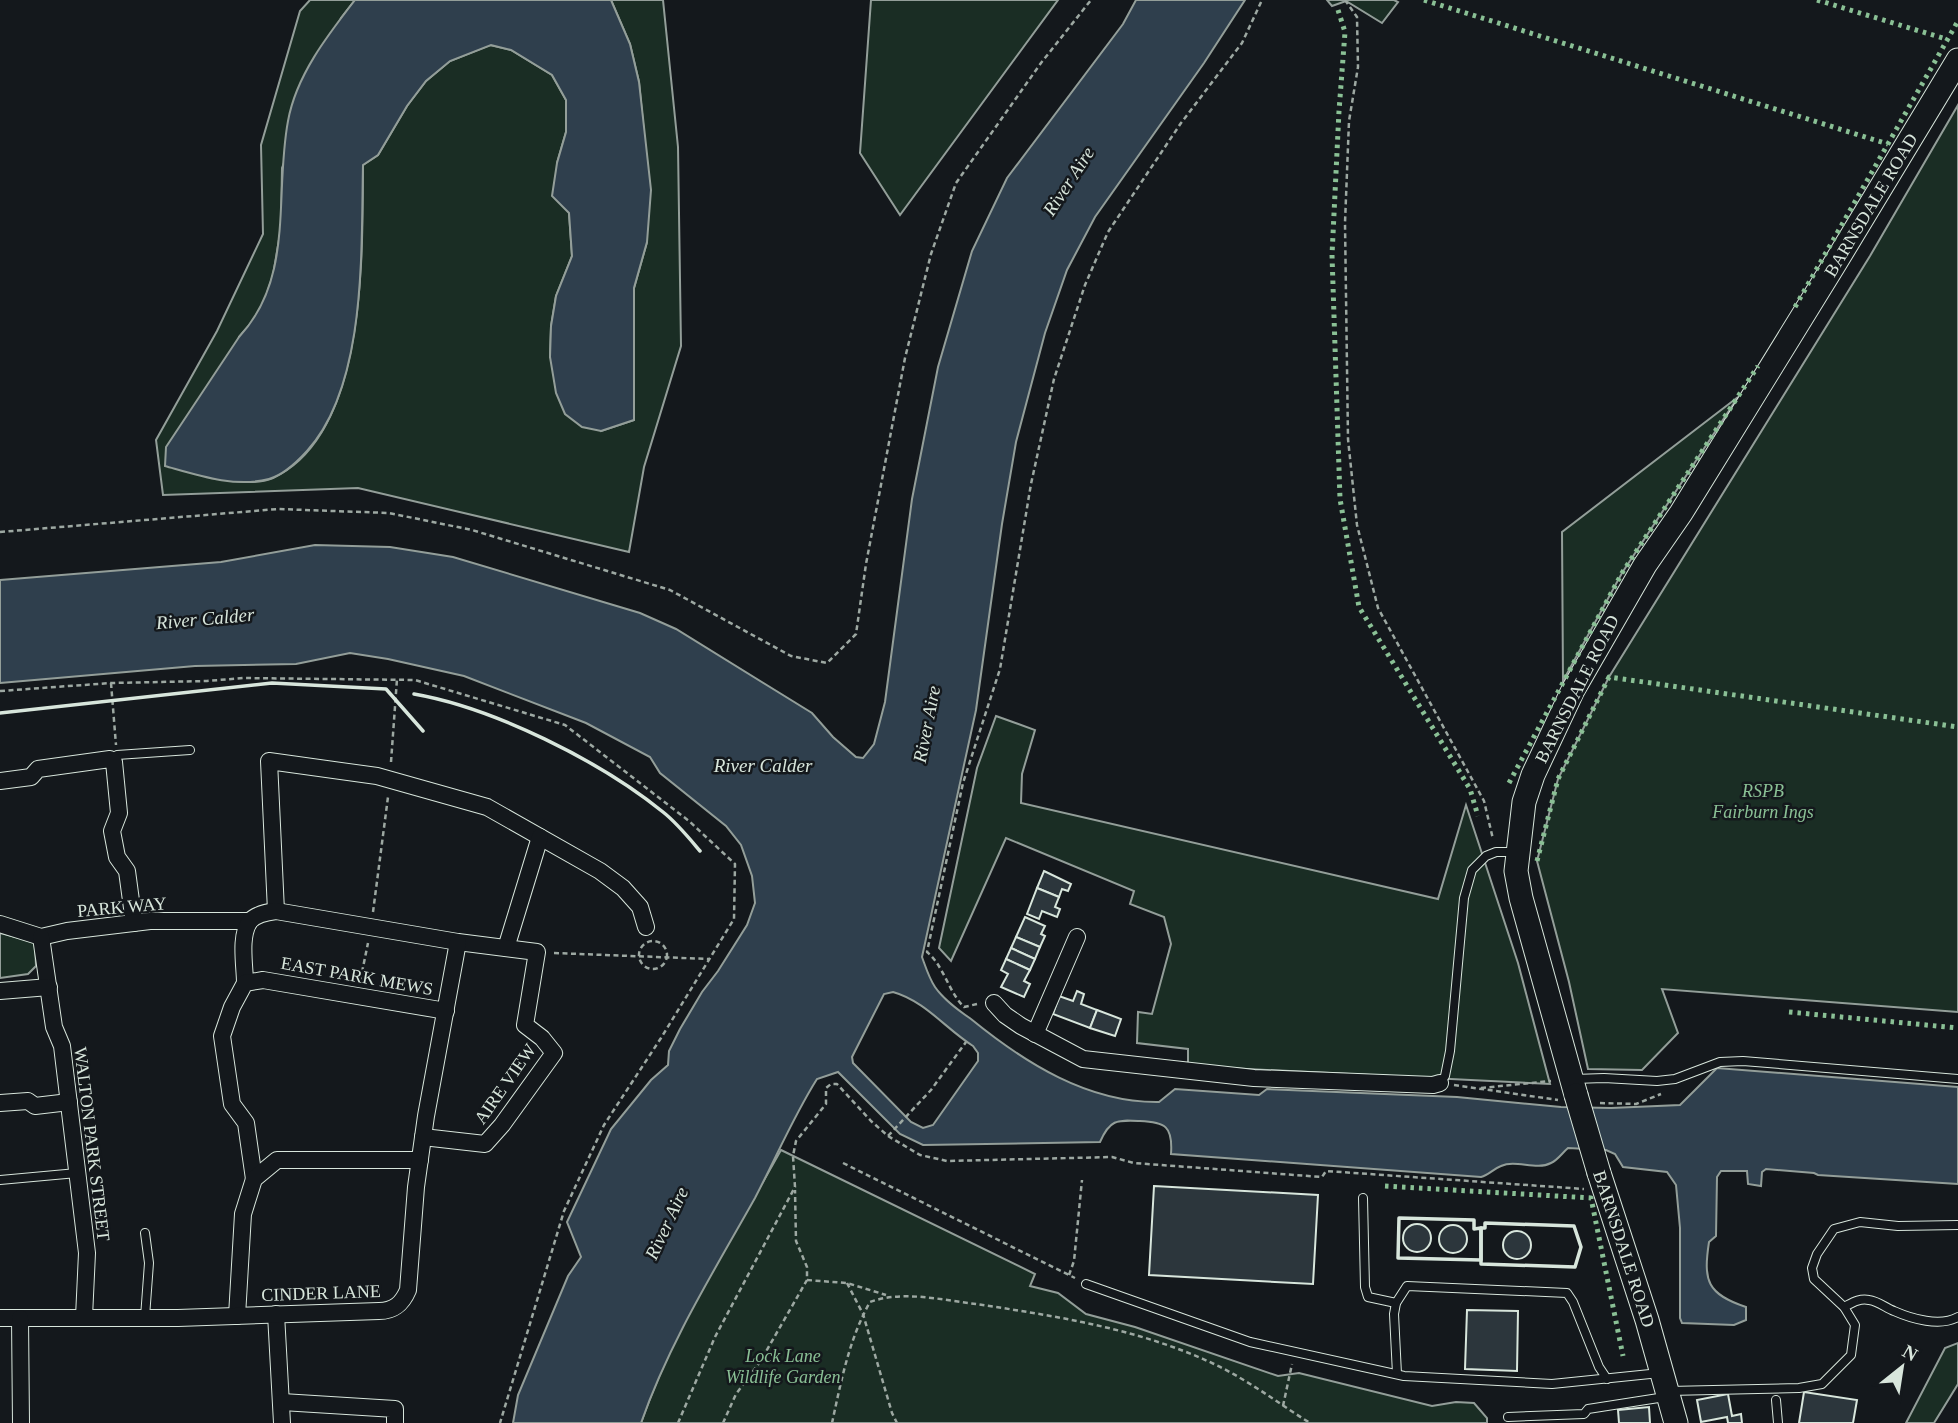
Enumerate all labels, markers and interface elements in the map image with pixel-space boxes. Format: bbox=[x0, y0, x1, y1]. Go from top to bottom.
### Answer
street label: BARNSDALE ROAD bbox=[1820, 130, 1922, 280]
water label: River Aire bbox=[1038, 143, 1098, 220]
water label: River Calder bbox=[154, 604, 256, 633]
street label: BARNSDALE ROAD bbox=[1531, 612, 1623, 766]
water label: River Aire bbox=[909, 684, 944, 765]
water label: River Calder bbox=[713, 755, 813, 776]
park label: RSPB Fairburn Ings bbox=[1711, 781, 1814, 822]
street label: PARK WAY bbox=[76, 893, 168, 921]
street label: EAST PARK MEWS bbox=[279, 953, 435, 999]
street label: AIRE VIEW bbox=[470, 1040, 540, 1128]
street label: WALTON PARK STREET bbox=[70, 1046, 114, 1242]
street label: BARNSDALE ROAD bbox=[1589, 1168, 1659, 1330]
water label: River Aire bbox=[640, 1184, 692, 1264]
street label: CINDER LANE bbox=[261, 1281, 381, 1305]
north arrow bbox=[1867, 1332, 1937, 1402]
text: N bbox=[1899, 1340, 1922, 1365]
park label: Lock Lane Wildlife Garden bbox=[726, 1346, 840, 1387]

